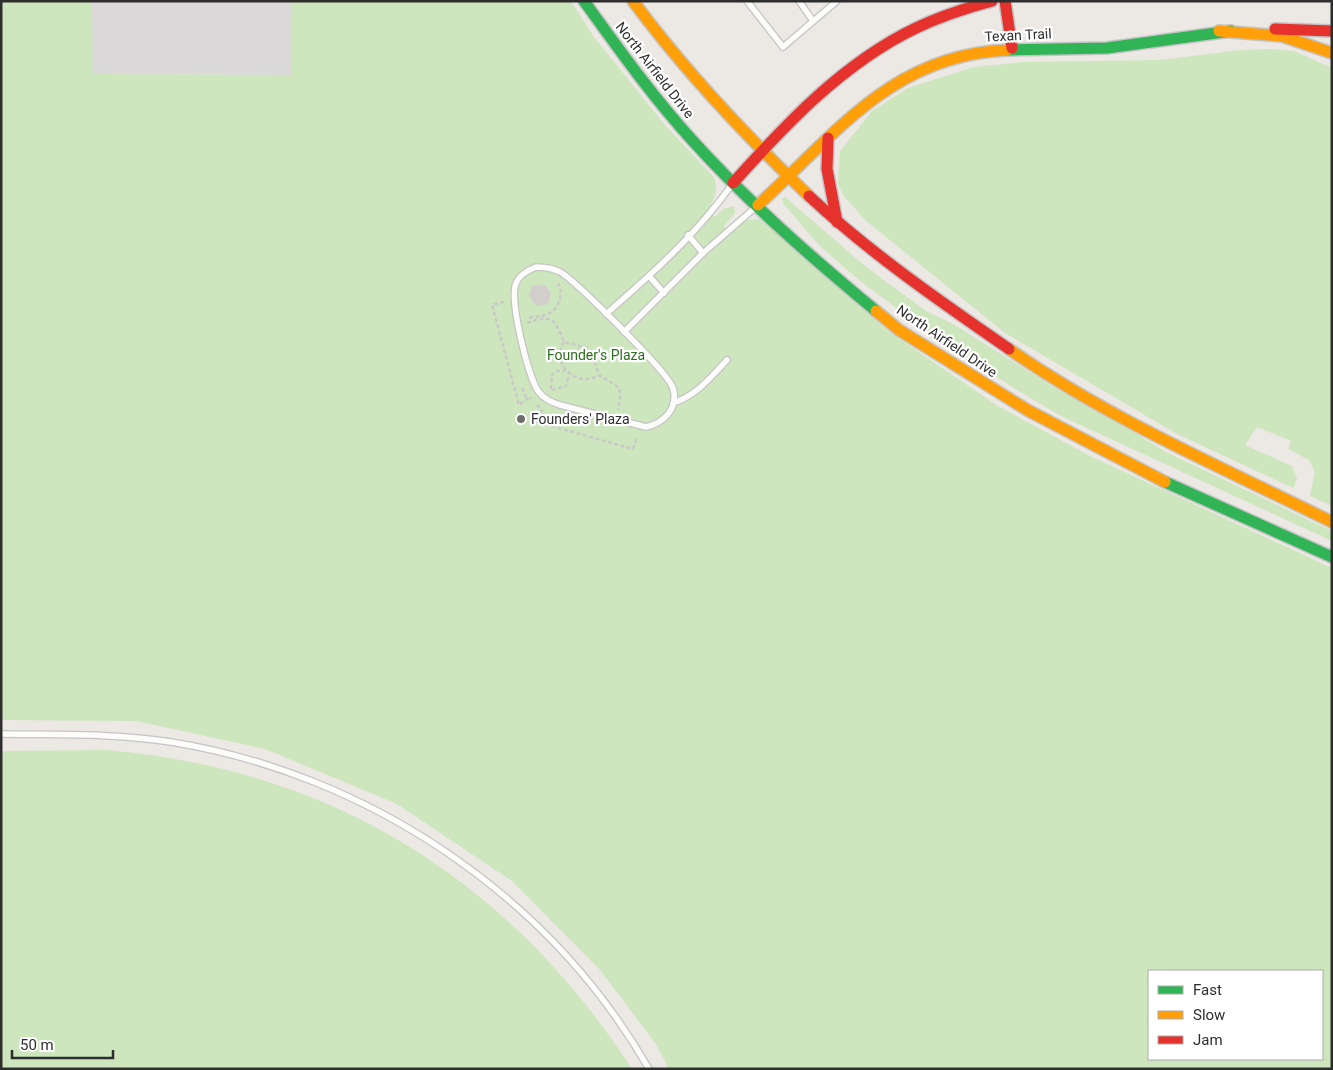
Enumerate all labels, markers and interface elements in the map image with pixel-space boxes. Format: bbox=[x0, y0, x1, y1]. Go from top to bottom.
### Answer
street label: North Airfield Drive bbox=[613, 19, 697, 121]
street label: Texan Trail bbox=[984, 25, 1052, 45]
street label: North Airfield Drive bbox=[894, 302, 1000, 380]
park label: Founder's Plaza bbox=[547, 347, 645, 363]
place label: Founders' Plaza bbox=[531, 411, 630, 427]
marker: Founders' Plaza bbox=[515, 413, 527, 425]
legend bbox=[1148, 970, 1323, 1060]
text: Fast bbox=[1193, 981, 1222, 999]
text: Slow bbox=[1193, 1006, 1225, 1024]
scale bar bbox=[12, 1028, 114, 1060]
text: Jam bbox=[1193, 1031, 1223, 1049]
text: 50 m bbox=[20, 1036, 54, 1054]

